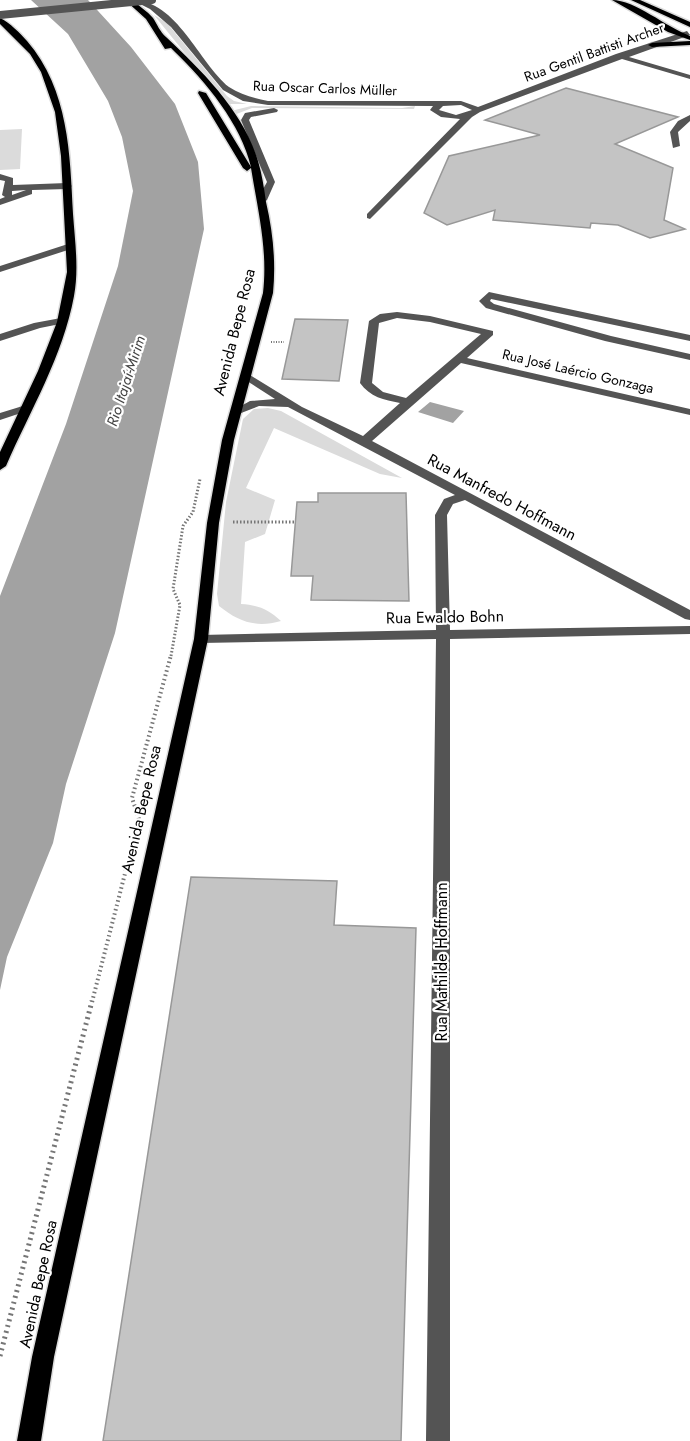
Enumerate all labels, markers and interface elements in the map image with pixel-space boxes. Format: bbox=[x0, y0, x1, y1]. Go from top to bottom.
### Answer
street label: Rua Gentil Battisti Archer bbox=[521, 17, 667, 87]
street label: Rua Oscar Carlos Müller bbox=[253, 75, 398, 101]
street label: Avenida Bepe Rosa bbox=[207, 266, 261, 398]
water label: Rio Itajaí-Mirim bbox=[101, 333, 151, 429]
street label: Rua José Laércio Gonzaga bbox=[500, 344, 656, 398]
street label: Rua Manfredo Hoffmann bbox=[423, 448, 581, 546]
street label: Rua Ewaldo Bohn bbox=[386, 604, 504, 630]
street label: Avenida Bepe Rosa bbox=[115, 743, 167, 875]
street label: Rua Mathilde Hoffmann bbox=[430, 882, 453, 1042]
street label: Avenida Bepe Rosa bbox=[13, 1218, 63, 1350]

